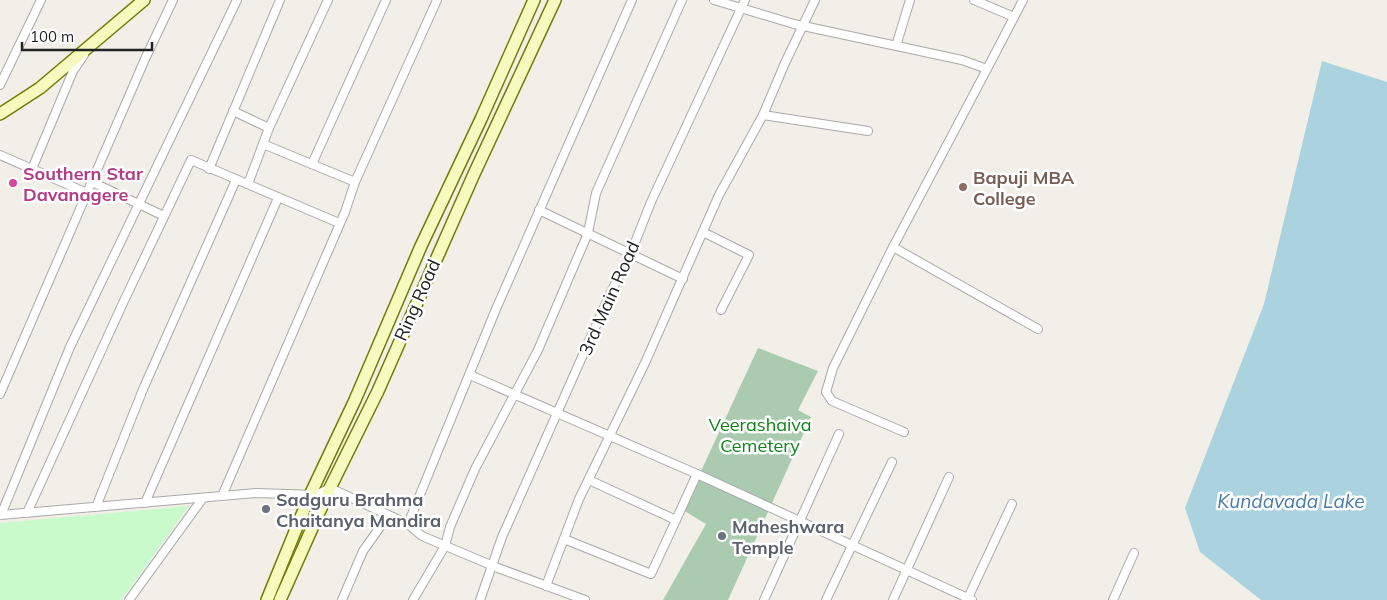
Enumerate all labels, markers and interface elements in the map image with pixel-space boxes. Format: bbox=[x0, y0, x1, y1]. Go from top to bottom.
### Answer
scale bar bbox=[22, 20, 152, 52]
text: 100 m bbox=[30, 27, 74, 46]
place label: Southern Star Davanagere bbox=[23, 162, 144, 206]
place label: Bapuji MBA College bbox=[973, 166, 1075, 210]
marker: Southern Star Davanagere bbox=[7, 177, 19, 189]
marker: Bapuji MBA College bbox=[957, 181, 969, 193]
street label: 3rd Main Road bbox=[574, 237, 644, 359]
street label: Ring Road bbox=[389, 256, 445, 344]
park label: Veerashaiva Cemetery bbox=[708, 413, 812, 457]
place label: Sadguru Brahma Chaitanya Mandira bbox=[276, 488, 441, 532]
water label: Kundavada Lake bbox=[1217, 489, 1365, 513]
marker: Sadguru Brahma Chaitanya Mandira bbox=[260, 503, 272, 515]
place label: Maheshwara Temple bbox=[732, 515, 844, 559]
marker: Maheshwara Temple bbox=[716, 530, 728, 542]

